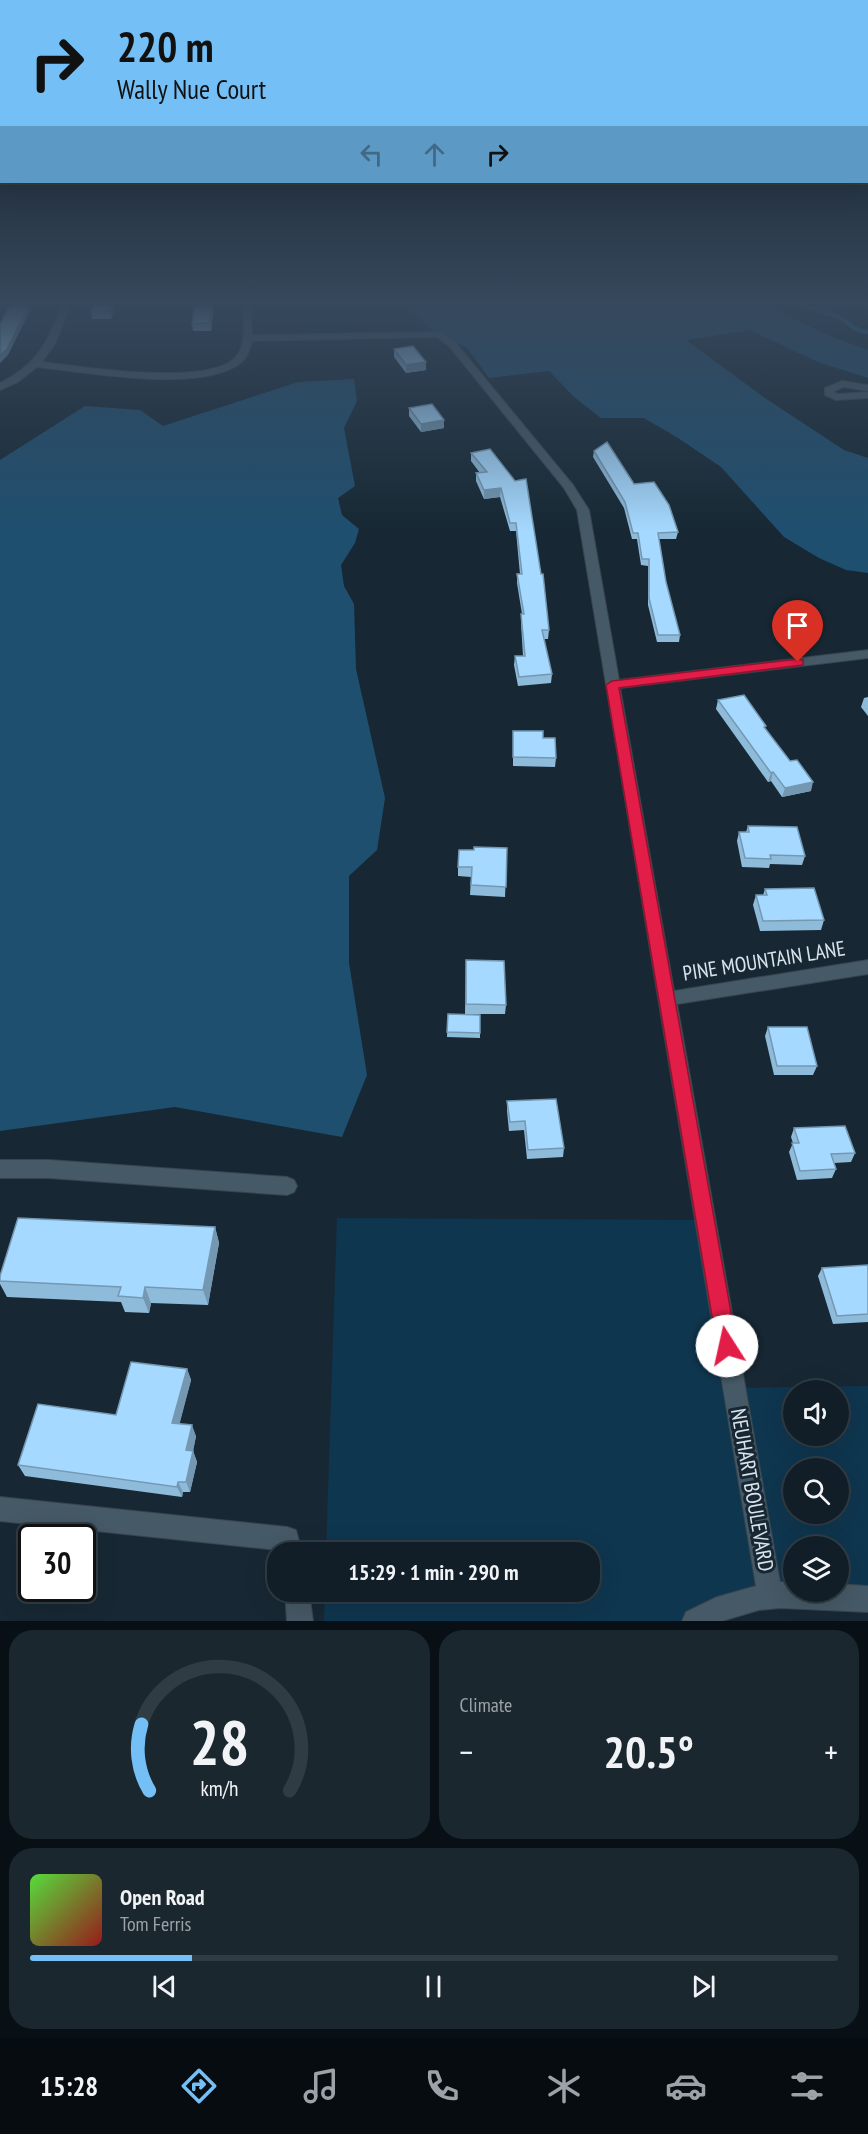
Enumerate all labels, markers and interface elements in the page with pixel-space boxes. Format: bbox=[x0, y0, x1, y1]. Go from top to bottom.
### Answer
text: 220 m bbox=[117, 19, 214, 74]
icon: right bbox=[18, 24, 96, 102]
text: Wally Nue Court bbox=[117, 72, 266, 106]
icon: left bbox=[355, 138, 388, 171]
icon: ahead bbox=[418, 138, 451, 171]
icon: right bbox=[481, 138, 514, 171]
pin bbox=[772, 600, 823, 662]
icon: arrive bbox=[781, 609, 814, 642]
street label: PINE MOUNTAIN LANE bbox=[681, 934, 847, 987]
position arrow bbox=[695, 1314, 759, 1378]
map controls bbox=[783, 1380, 849, 1602]
button: sound bbox=[783, 1380, 849, 1446]
street label: NEUHART BOULEVARD bbox=[725, 1406, 780, 1573]
button: search bbox=[783, 1458, 849, 1524]
speed limit sign: 30 bbox=[18, 1524, 96, 1602]
button: layers bbox=[783, 1536, 849, 1602]
text: 15:29 · 1 min · 290 m bbox=[348, 1558, 519, 1586]
text: Climate bbox=[460, 1692, 512, 1718]
text: 28 bbox=[189, 1701, 249, 1782]
text: 20.5° bbox=[604, 1722, 694, 1780]
text: − bbox=[460, 1730, 473, 1773]
text: + bbox=[824, 1730, 838, 1773]
text: km/h bbox=[200, 1775, 238, 1803]
text: Open Road bbox=[120, 1883, 205, 1911]
text: Tom Ferris bbox=[120, 1911, 191, 1937]
icon: previous bbox=[148, 1970, 181, 2003]
icon: pause bbox=[417, 1970, 450, 2003]
icon: next bbox=[687, 1970, 720, 2003]
icon: directions bbox=[178, 2065, 220, 2107]
icon: music bbox=[300, 2065, 342, 2107]
icon: phone bbox=[421, 2065, 463, 2107]
icon: climate bbox=[543, 2065, 585, 2107]
icon: car bbox=[665, 2065, 707, 2107]
icon: filters bbox=[786, 2065, 828, 2107]
text: 15:28 bbox=[40, 2069, 98, 2103]

